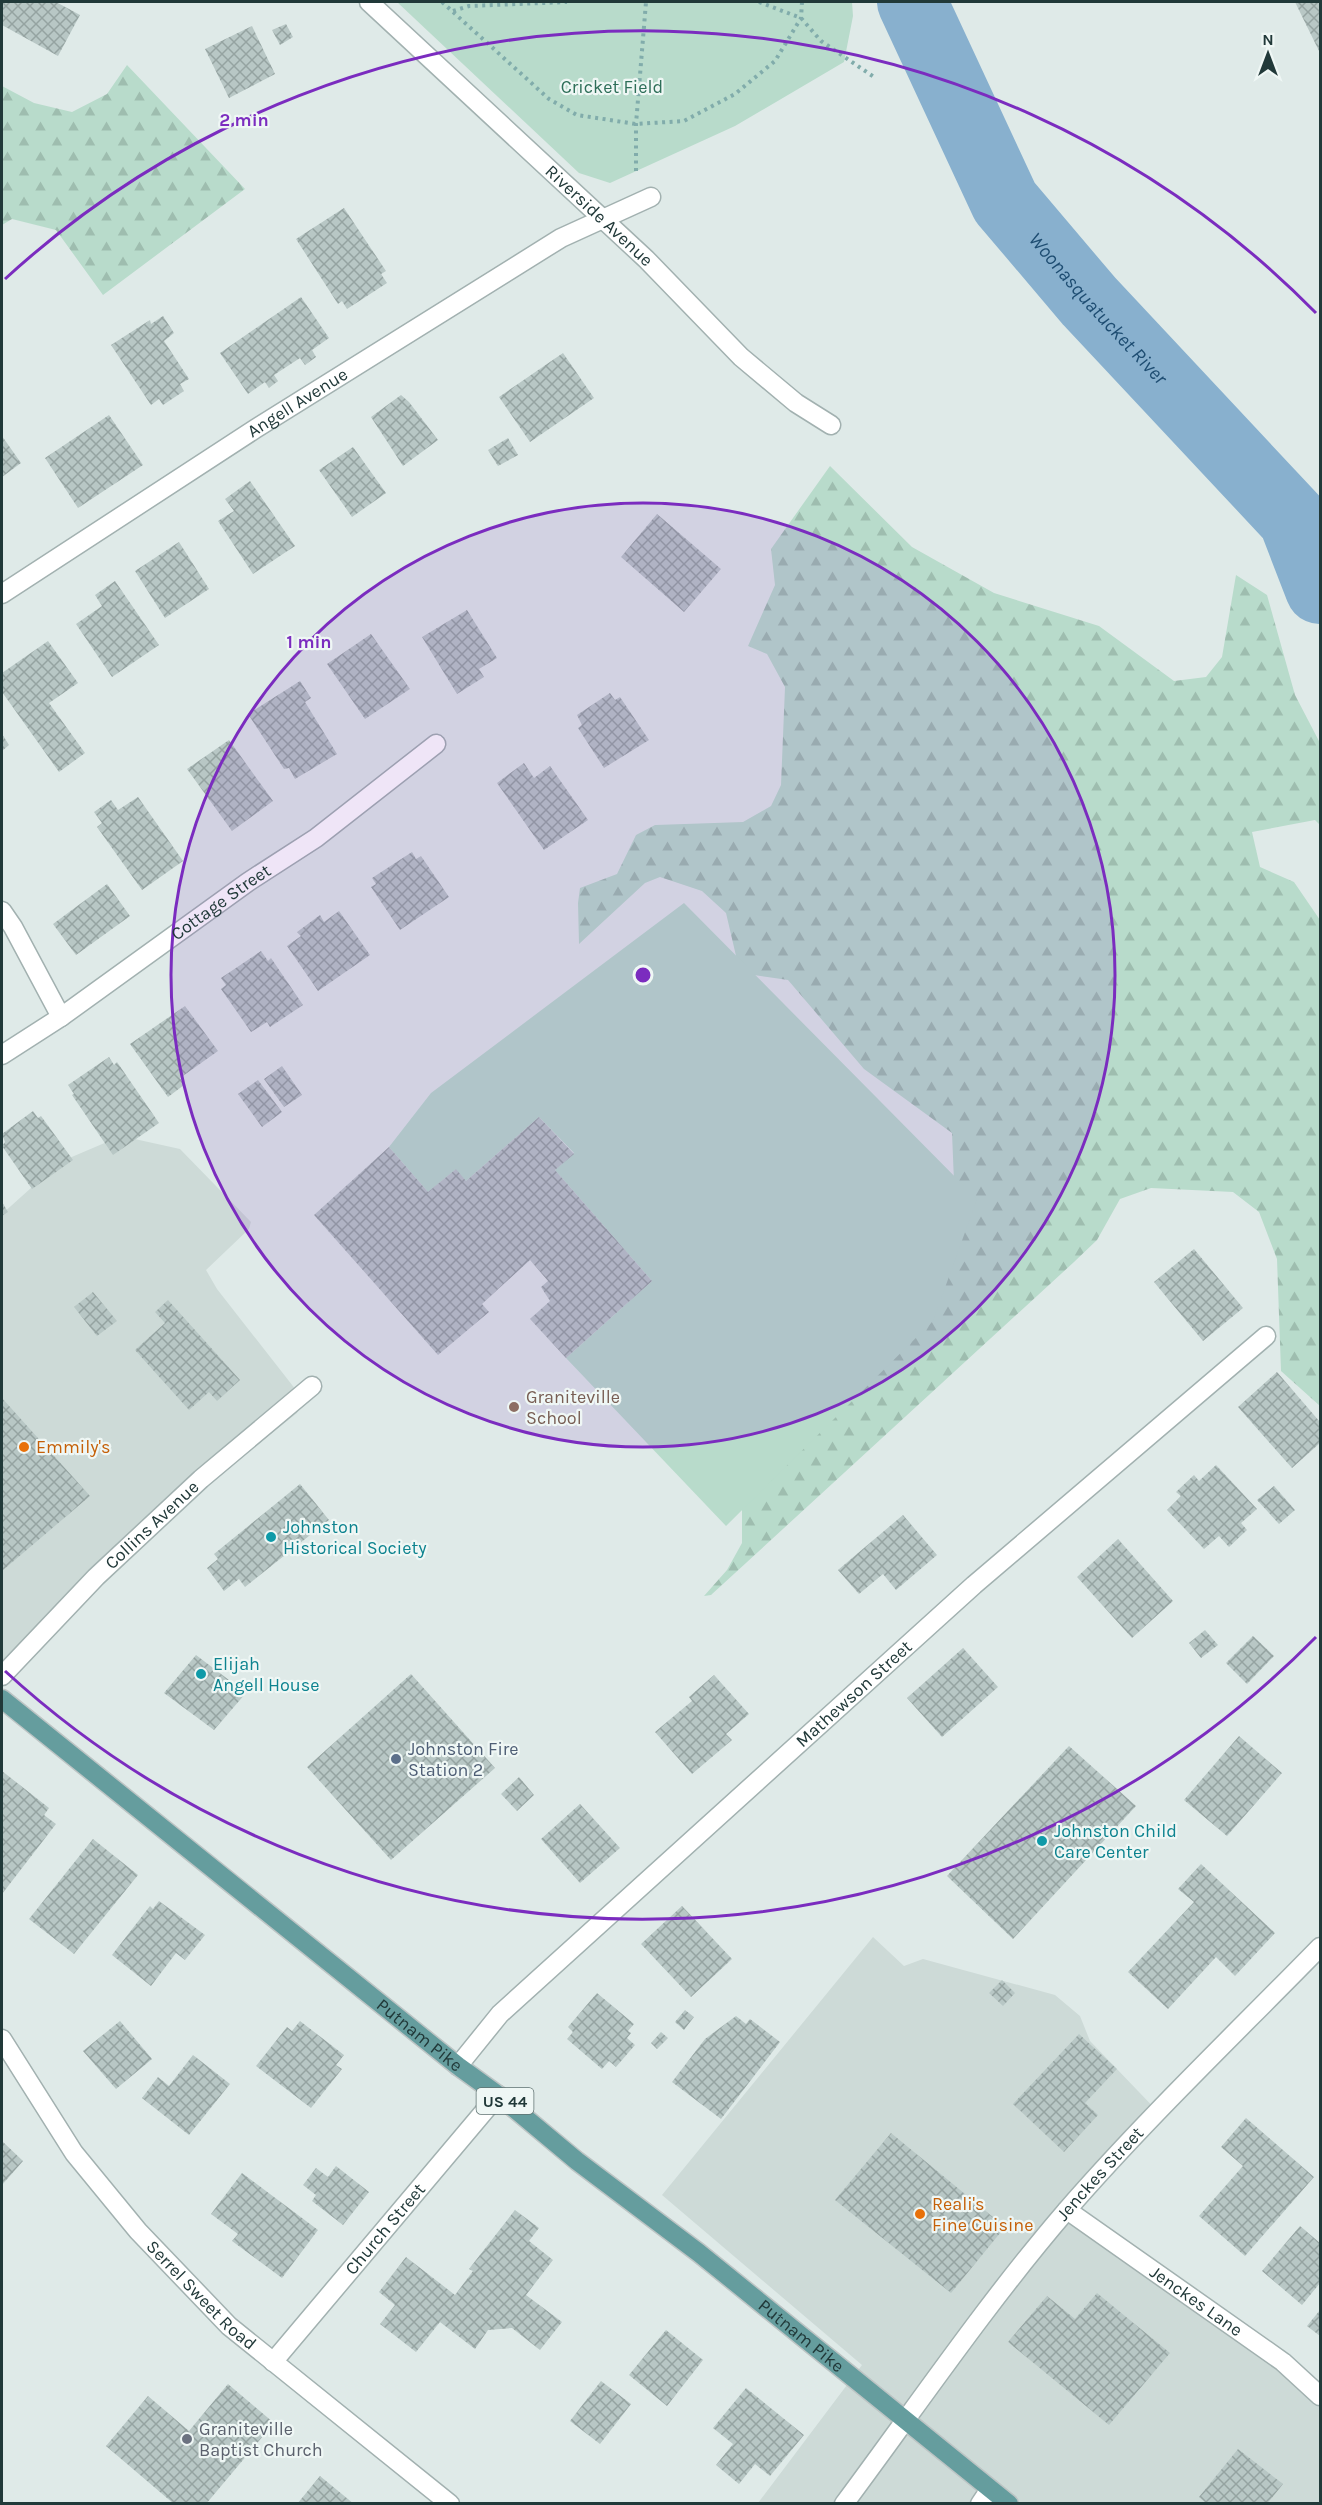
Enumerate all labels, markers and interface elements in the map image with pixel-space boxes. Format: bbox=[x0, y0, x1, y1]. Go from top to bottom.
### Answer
north arrow bbox=[1238, 24, 1298, 84]
text: N bbox=[1262, 30, 1274, 49]
park label: Cricket Field bbox=[561, 76, 663, 98]
text: 2 min bbox=[219, 109, 269, 131]
street label: Riverside Avenue bbox=[541, 160, 658, 271]
water label: Woonasquatucket River bbox=[1024, 228, 1173, 390]
street label: Angell Avenue bbox=[243, 363, 352, 442]
text: 1 min bbox=[286, 631, 332, 653]
street label: Cottage Street bbox=[166, 859, 275, 945]
centre of rings bbox=[633, 965, 653, 985]
place label: Graniteville School bbox=[526, 1386, 620, 1429]
marker: Graniteville School bbox=[507, 1400, 521, 1414]
place label: Emmily's bbox=[36, 1436, 110, 1458]
marker: Emmily's bbox=[17, 1440, 31, 1454]
street label: Collins Avenue bbox=[100, 1476, 203, 1574]
place label: Johnston Historical Society bbox=[283, 1516, 427, 1559]
marker: Johnston Historical Society bbox=[264, 1530, 278, 1544]
street label: Mathewson Street bbox=[791, 1635, 917, 1752]
place label: Elijah Angell House bbox=[213, 1653, 319, 1696]
marker: Elijah Angell House bbox=[194, 1667, 208, 1681]
place label: Johnston Fire Station 2 bbox=[408, 1738, 519, 1781]
marker: Johnston Fire Station 2 bbox=[389, 1752, 403, 1766]
place label: Johnston Child Care Center bbox=[1054, 1820, 1177, 1863]
marker: Johnston Child Care Center bbox=[1035, 1834, 1049, 1848]
street label: Putnam Pike bbox=[372, 1994, 467, 2076]
road number: US 44 bbox=[476, 2088, 534, 2114]
street label: Jenckes Street bbox=[1052, 2122, 1148, 2225]
street label: Church Street bbox=[340, 2178, 430, 2279]
place label: Reali's Fine Cuisine bbox=[932, 2193, 1033, 2236]
marker: Reali's Fine Cuisine bbox=[913, 2207, 927, 2221]
street label: Serrel Sweet Road bbox=[142, 2236, 261, 2355]
street label: Jenckes Lane bbox=[1146, 2261, 1247, 2341]
street label: Putnam Pike bbox=[754, 2294, 849, 2377]
place label: Graniteville Baptist Church bbox=[199, 2418, 323, 2461]
marker: Graniteville Baptist Church bbox=[180, 2432, 194, 2446]

